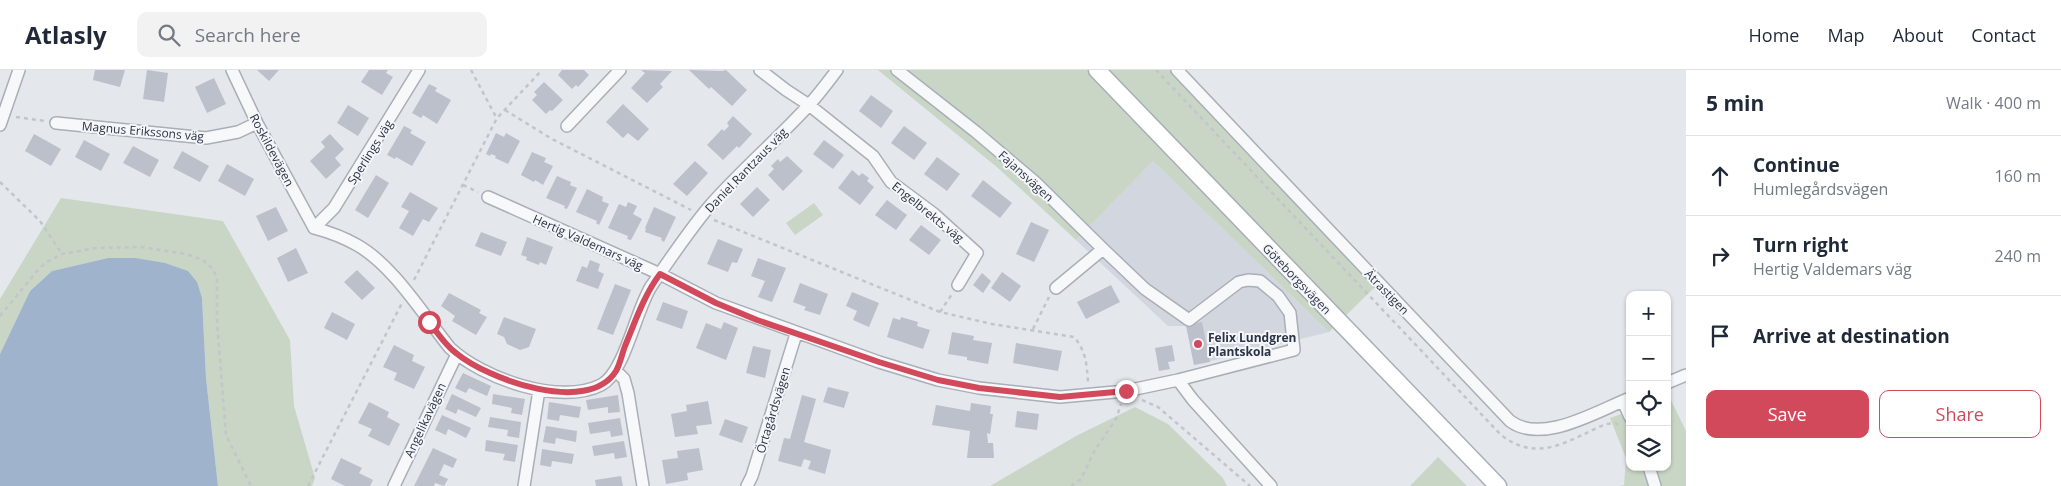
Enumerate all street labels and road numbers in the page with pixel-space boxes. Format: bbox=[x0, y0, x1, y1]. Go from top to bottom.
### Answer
street label: Roskildevägen bbox=[246, 111, 298, 189]
street label: Sperlings väg bbox=[343, 116, 397, 188]
street label: Magnus Erikssons väg bbox=[81, 117, 205, 145]
street label: Daniel Rantzaus väg bbox=[701, 123, 791, 216]
street label: Fajansvägen bbox=[995, 147, 1057, 205]
street label: Engelbrekts väg bbox=[888, 178, 968, 247]
street label: Hertig Valdemars väg bbox=[530, 210, 646, 274]
street label: Göteborgsvägen bbox=[1259, 240, 1335, 318]
street label: Ätrastigen bbox=[1361, 266, 1413, 318]
street label: Örtagårdsvägen bbox=[752, 365, 794, 455]
street label: Angelikavägen bbox=[400, 380, 450, 460]

